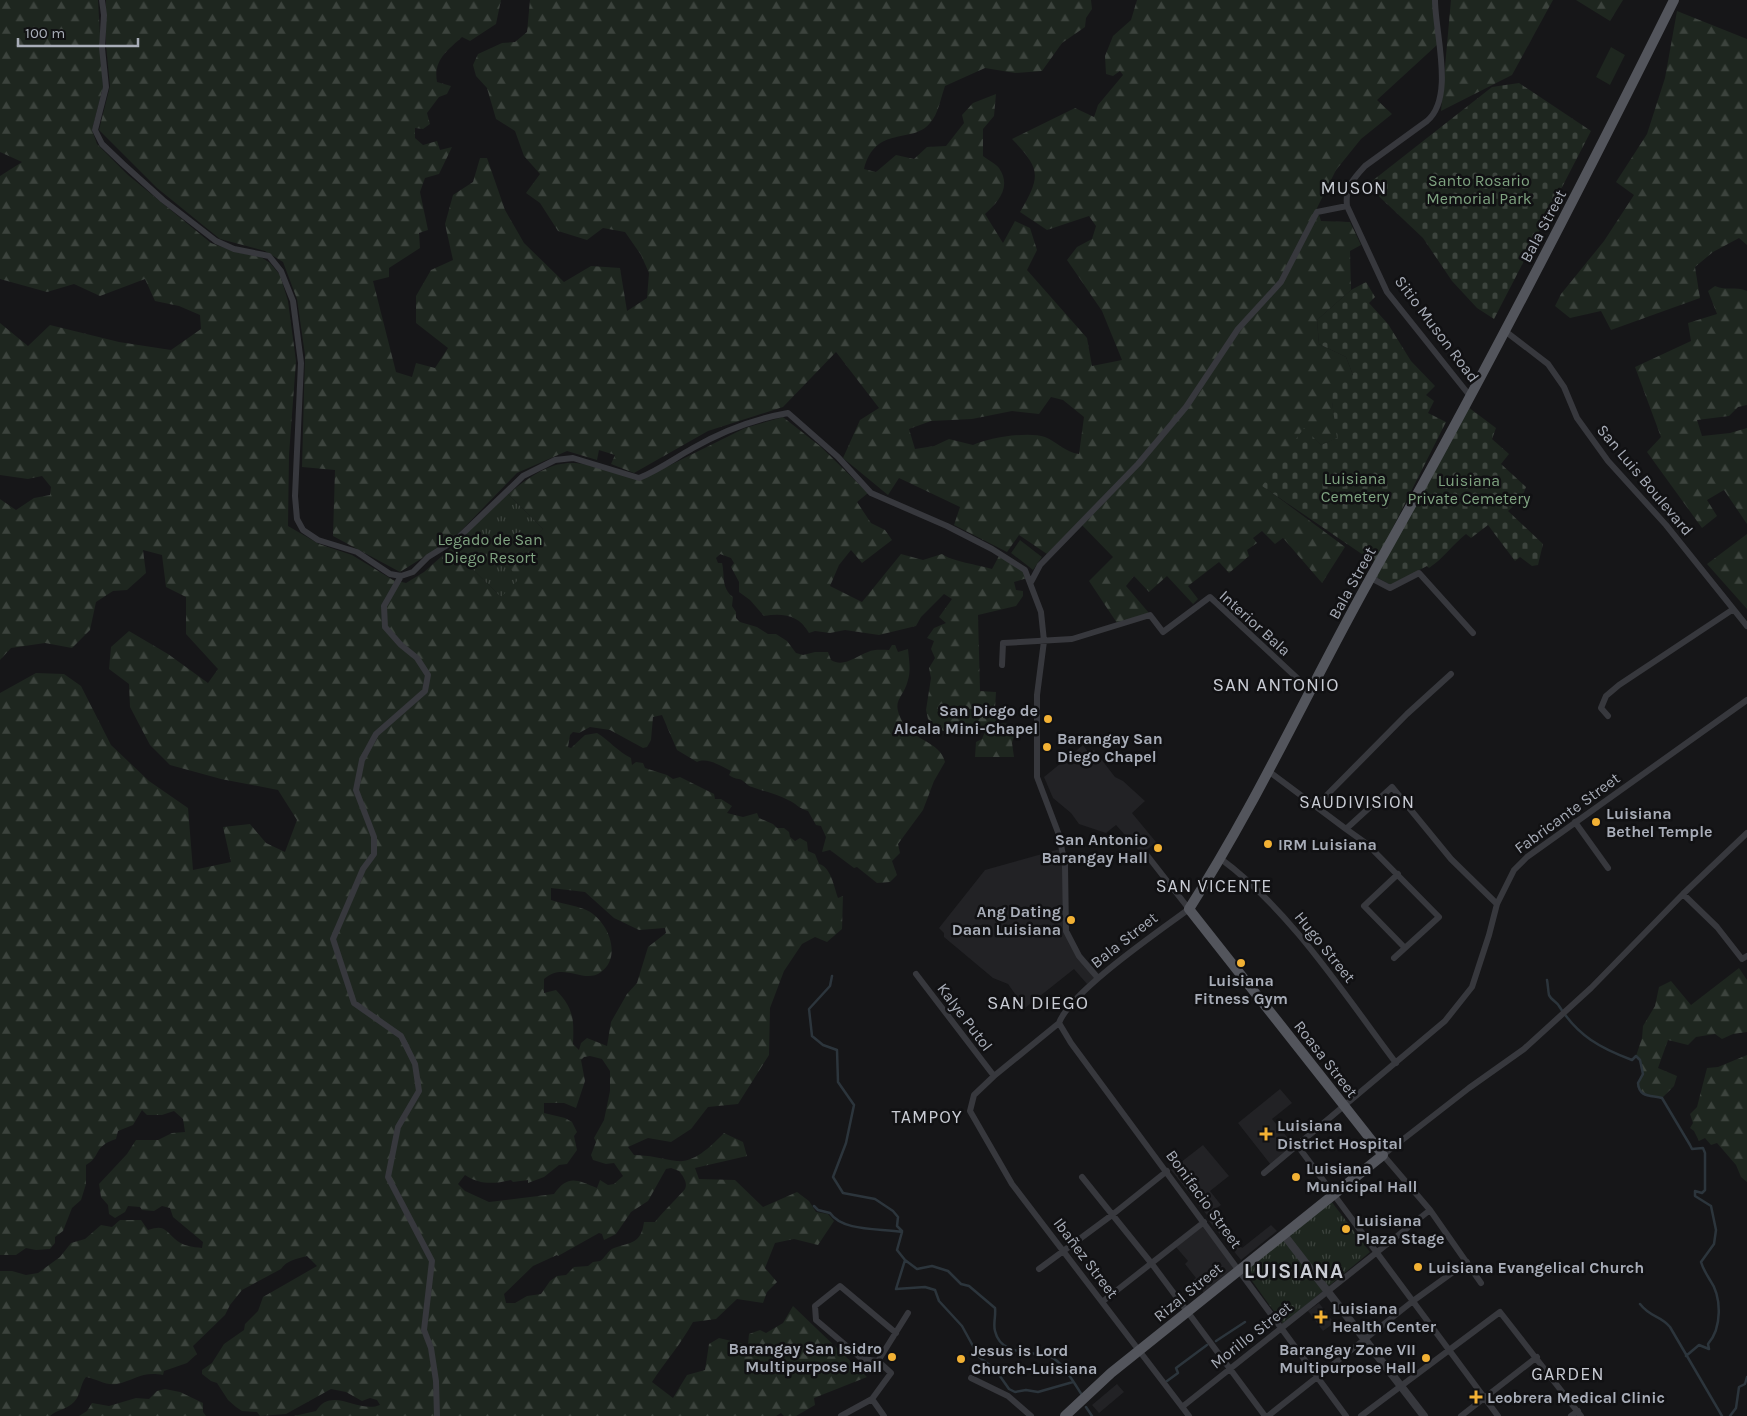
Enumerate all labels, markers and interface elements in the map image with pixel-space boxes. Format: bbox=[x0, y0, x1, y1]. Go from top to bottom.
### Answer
scale bar bbox=[18, 15, 138, 47]
text: 100 m bbox=[25, 24, 65, 42]
park label: Santo Rosario Memorial Park bbox=[1426, 171, 1532, 208]
district label: MUSON bbox=[1321, 177, 1387, 199]
street label: Bala Street bbox=[1516, 186, 1570, 266]
street label: Sitio Muson Road bbox=[1391, 272, 1483, 386]
street label: San Luis Boulevard bbox=[1593, 421, 1697, 539]
park label: Luisiana Cemetery bbox=[1321, 469, 1390, 506]
park label: Luisiana Private Cemetery bbox=[1408, 471, 1531, 508]
park label: Legado de San Diego Resort bbox=[437, 530, 543, 567]
street label: Bala Street bbox=[1324, 544, 1380, 622]
street label: Interior Bala bbox=[1215, 586, 1295, 660]
district label: SAN ANTONIO bbox=[1212, 674, 1340, 696]
place label: San Diego de Alcala Mini-Chapel bbox=[894, 701, 1038, 738]
marker: San Diego de Alcala Mini-Chapel bbox=[1042, 713, 1054, 725]
place label: Barangay San Diego Chapel bbox=[1057, 729, 1163, 766]
marker: Barangay San Diego Chapel bbox=[1041, 741, 1053, 753]
street label: Fabricante Street bbox=[1511, 768, 1623, 858]
district label: SAUDIVISION bbox=[1299, 791, 1415, 813]
place label: Luisiana Bethel Temple bbox=[1606, 804, 1712, 841]
marker: Luisiana Bethel Temple bbox=[1590, 816, 1602, 828]
place label: San Antonio Barangay Hall bbox=[1041, 830, 1148, 867]
place label: IRM Luisiana bbox=[1278, 835, 1377, 854]
marker: IRM Luisiana bbox=[1262, 838, 1274, 850]
marker: San Antonio Barangay Hall bbox=[1152, 842, 1164, 854]
district label: SAN VICENTE bbox=[1156, 875, 1272, 897]
place label: Ang Dating Daan Luisiana bbox=[952, 902, 1061, 939]
street label: Bala Street bbox=[1087, 908, 1161, 972]
street label: Hugo Street bbox=[1291, 908, 1359, 986]
marker: Ang Dating Daan Luisiana bbox=[1065, 914, 1077, 926]
marker: Luisiana Fitness Gym bbox=[1235, 957, 1247, 969]
place label: Luisiana Fitness Gym bbox=[1194, 971, 1288, 1008]
street label: Kalye Putol bbox=[933, 979, 997, 1055]
district label: SAN DIEGO bbox=[987, 992, 1089, 1014]
street label: Roasa Street bbox=[1290, 1017, 1362, 1101]
district label: TAMPOY bbox=[891, 1106, 963, 1128]
place label: Luisiana District Hospital bbox=[1277, 1116, 1403, 1153]
marker: Luisiana District Hospital bbox=[1259, 1127, 1273, 1141]
street label: Bonifacio Street bbox=[1162, 1146, 1246, 1252]
place label: Luisiana Municipal Hall bbox=[1306, 1159, 1417, 1196]
marker: Luisiana Municipal Hall bbox=[1290, 1171, 1302, 1183]
place label: Luisiana Plaza Stage bbox=[1356, 1211, 1445, 1248]
street label: Ibañez Street bbox=[1050, 1214, 1122, 1302]
marker: Luisiana Plaza Stage bbox=[1340, 1223, 1352, 1235]
street label: Rizal Street bbox=[1150, 1258, 1226, 1326]
place label: Luisiana Evangelical Church bbox=[1428, 1258, 1644, 1277]
district label: LUISIANA bbox=[1244, 1259, 1344, 1283]
marker: Luisiana Evangelical Church bbox=[1412, 1261, 1424, 1273]
street label: Morillo Street bbox=[1206, 1297, 1296, 1373]
place label: Luisiana Health Center bbox=[1332, 1299, 1437, 1336]
marker: Luisiana Health Center bbox=[1314, 1310, 1328, 1324]
place label: Barangay San Isidro Multipurpose Hall bbox=[729, 1339, 882, 1376]
place label: Barangay Zone VII Multipurpose Hall bbox=[1279, 1340, 1416, 1377]
place label: Jesus is Lord Church-Luisiana bbox=[971, 1341, 1097, 1378]
marker: Barangay San Isidro Multipurpose Hall bbox=[886, 1351, 898, 1363]
marker: Barangay Zone VII Multipurpose Hall bbox=[1420, 1352, 1432, 1364]
marker: Jesus is Lord Church-Luisiana bbox=[955, 1353, 967, 1365]
district label: GARDEN bbox=[1531, 1363, 1605, 1385]
place label: Leobrera Medical Clinic bbox=[1487, 1388, 1665, 1407]
marker: Leobrera Medical Clinic bbox=[1469, 1390, 1483, 1404]

